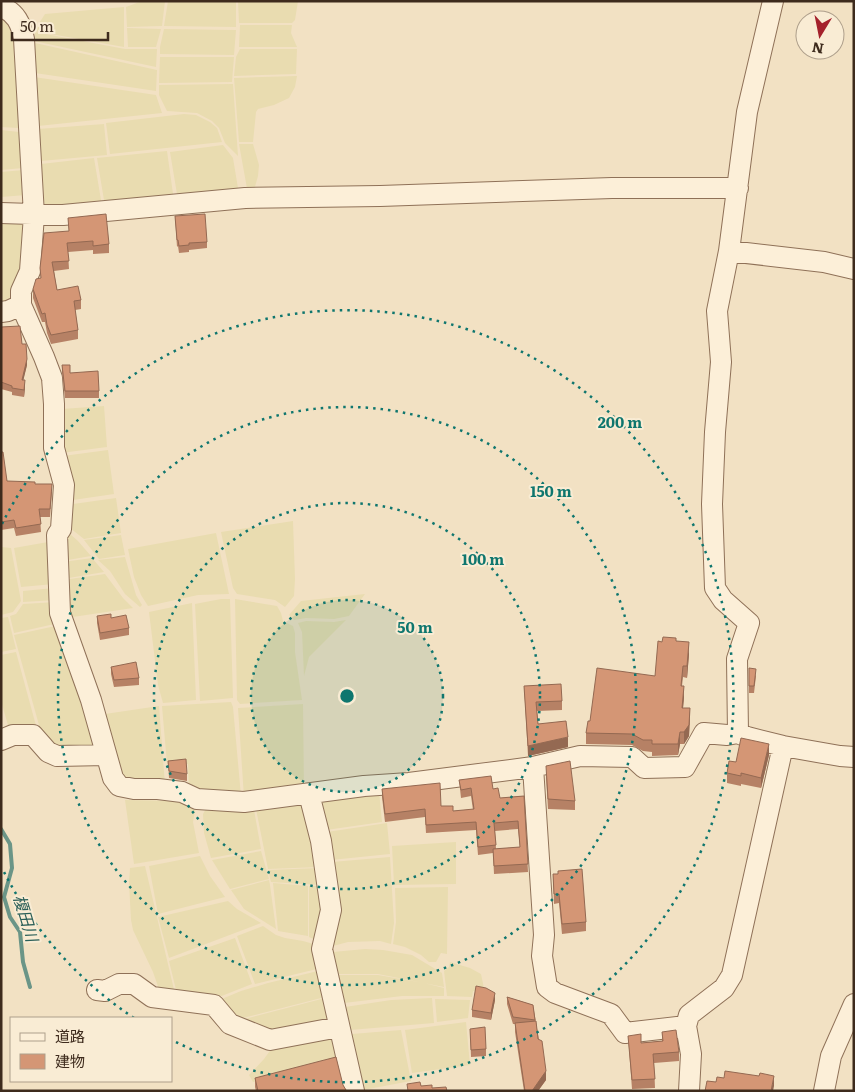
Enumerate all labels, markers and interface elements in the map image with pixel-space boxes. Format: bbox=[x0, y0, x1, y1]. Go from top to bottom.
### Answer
scale bar bbox=[12, 10, 109, 42]
north arrow bbox=[795, 10, 845, 60]
text: 50 m bbox=[20, 14, 54, 37]
text: N bbox=[810, 38, 825, 60]
text: 200 m bbox=[598, 410, 642, 433]
text: 150 m bbox=[530, 479, 572, 502]
text: 100 m bbox=[462, 547, 504, 570]
text: 50 m bbox=[397, 615, 433, 638]
centre of rings bbox=[338, 687, 356, 705]
water label: 榎田川 bbox=[8, 891, 46, 946]
legend bbox=[10, 1017, 172, 1082]
text: 道路 bbox=[55, 1024, 85, 1047]
text: 建物 bbox=[55, 1049, 85, 1072]

